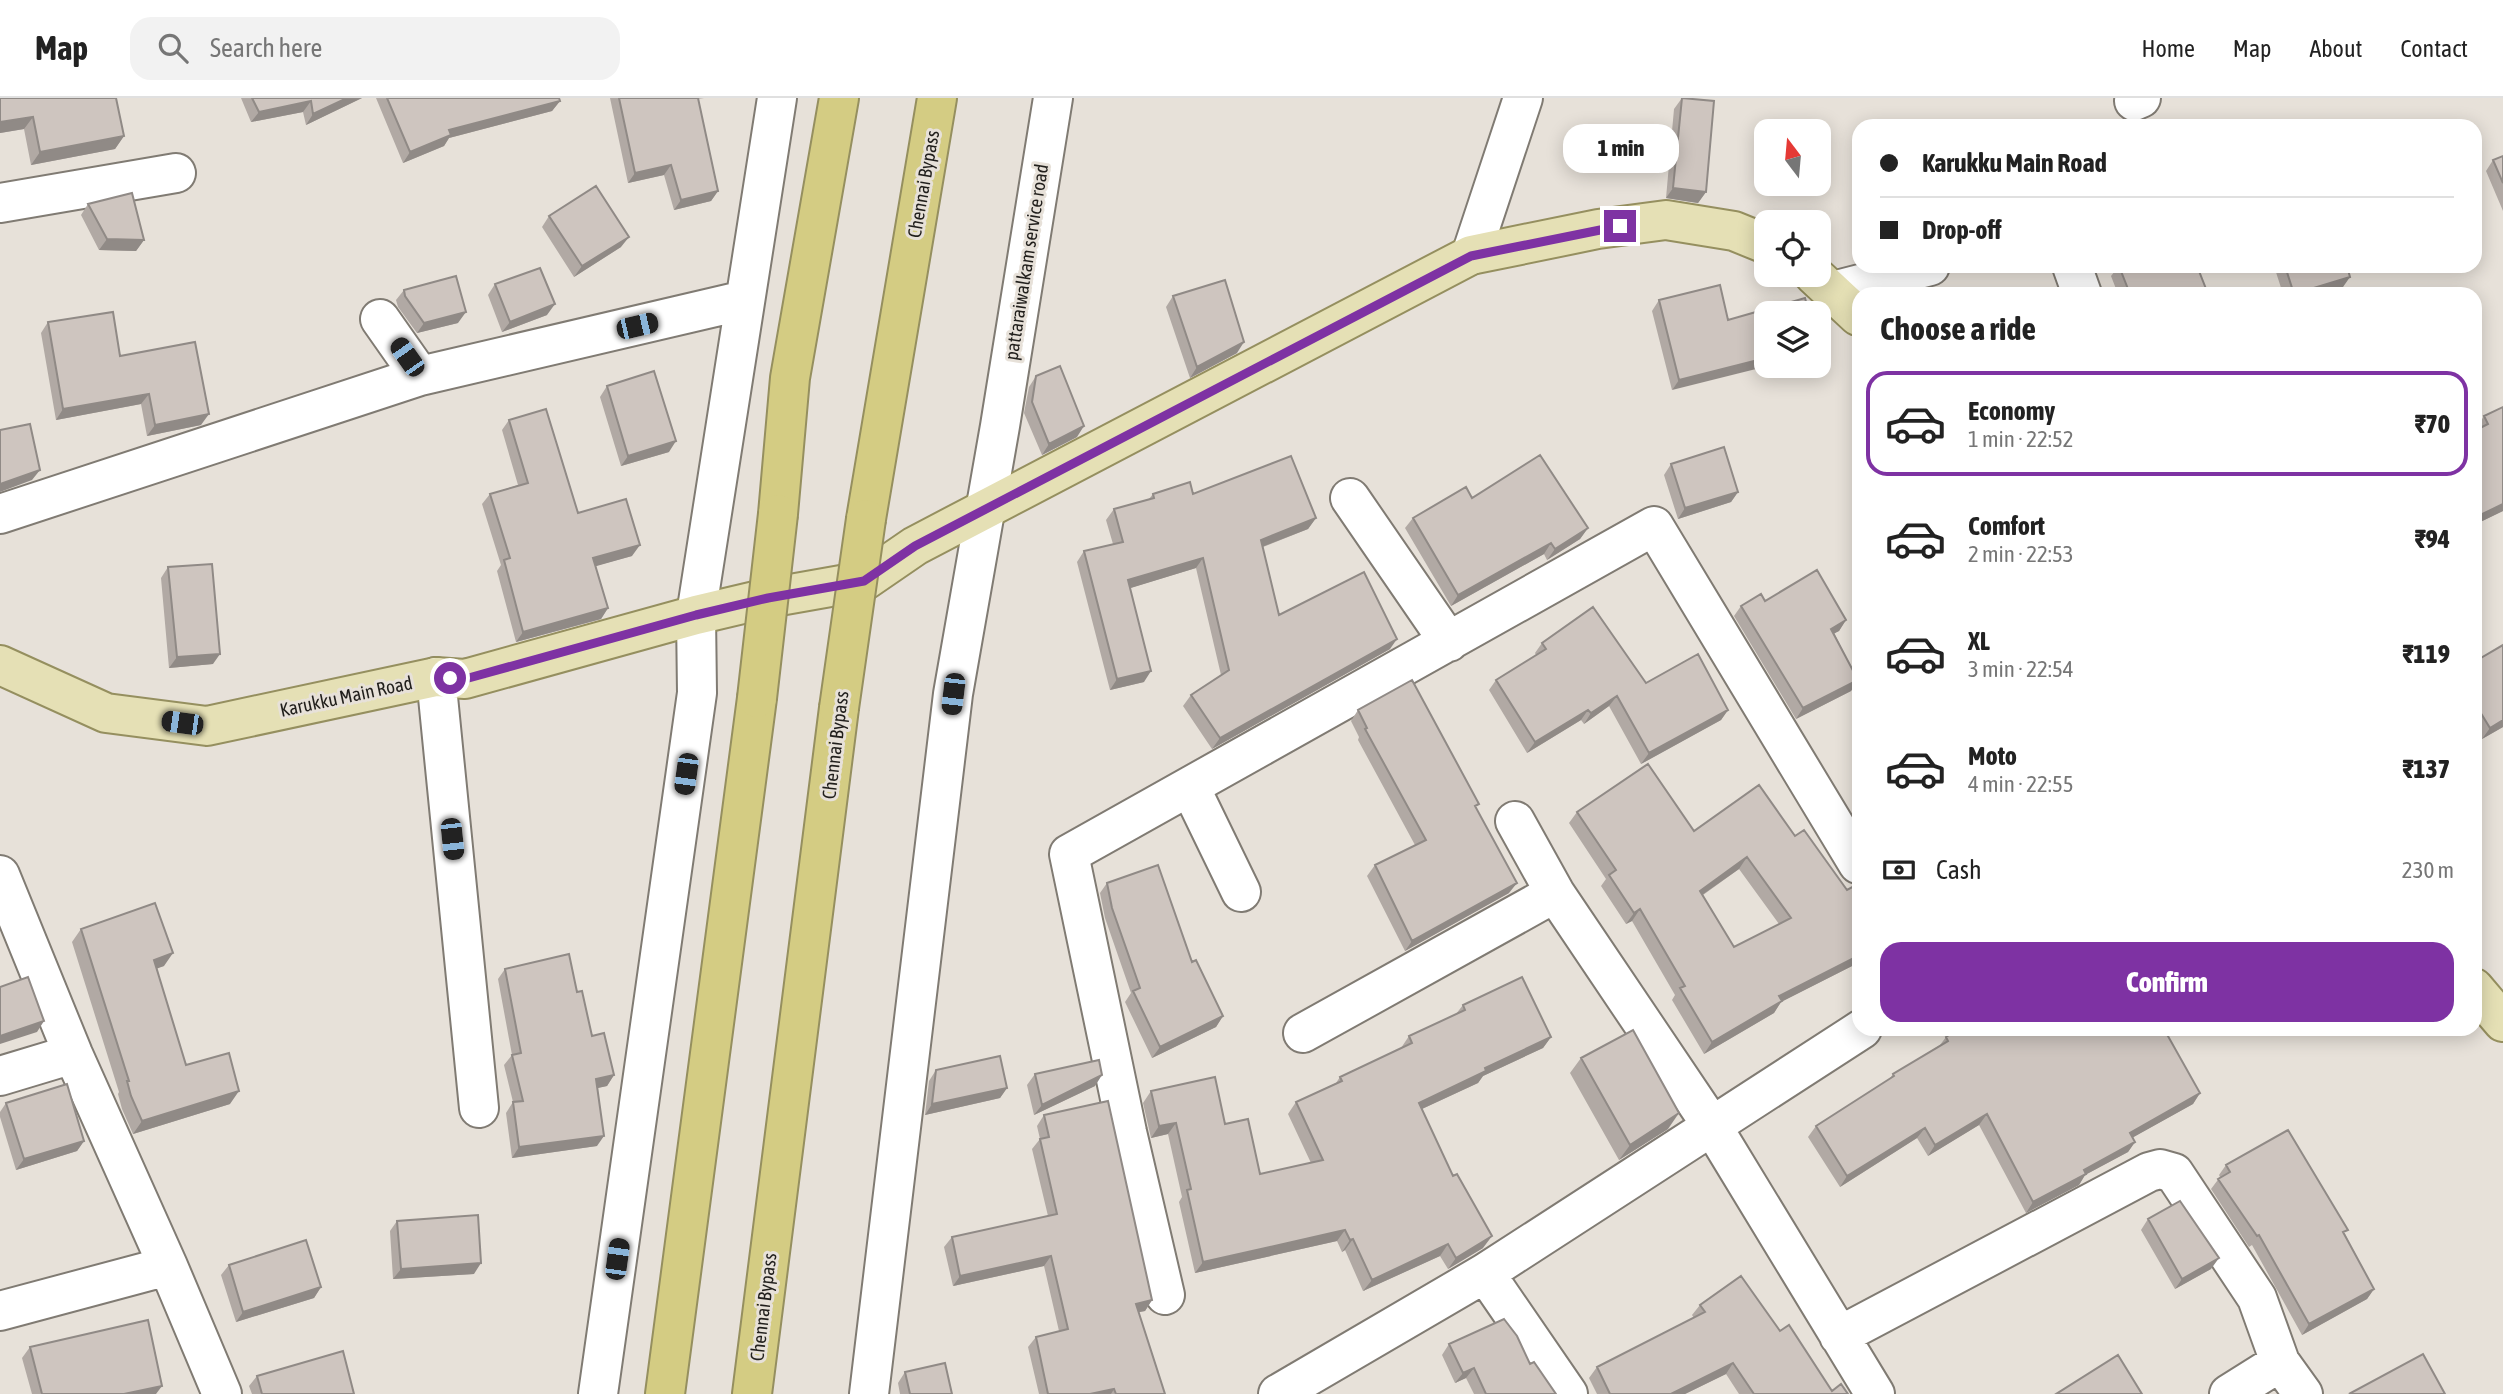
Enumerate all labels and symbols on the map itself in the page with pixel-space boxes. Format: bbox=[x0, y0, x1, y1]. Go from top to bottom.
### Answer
north arrow bbox=[1754, 119, 1830, 196]
callout: 1 min bbox=[1562, 124, 1678, 174]
street label: Chennai Bypass bbox=[903, 128, 943, 239]
street label: pattaraiwalkam service road bbox=[1000, 162, 1052, 362]
route end bbox=[1604, 210, 1636, 242]
car bbox=[615, 311, 660, 341]
car bbox=[387, 334, 428, 380]
route start bbox=[434, 662, 466, 694]
street label: Karukku Main Road bbox=[278, 671, 414, 721]
car bbox=[941, 672, 966, 716]
street label: Chennai Bypass bbox=[817, 689, 853, 800]
car bbox=[160, 710, 205, 736]
car bbox=[673, 752, 700, 796]
car bbox=[440, 817, 465, 861]
car bbox=[604, 1237, 631, 1281]
street label: Chennai Bypass bbox=[745, 1251, 781, 1362]

